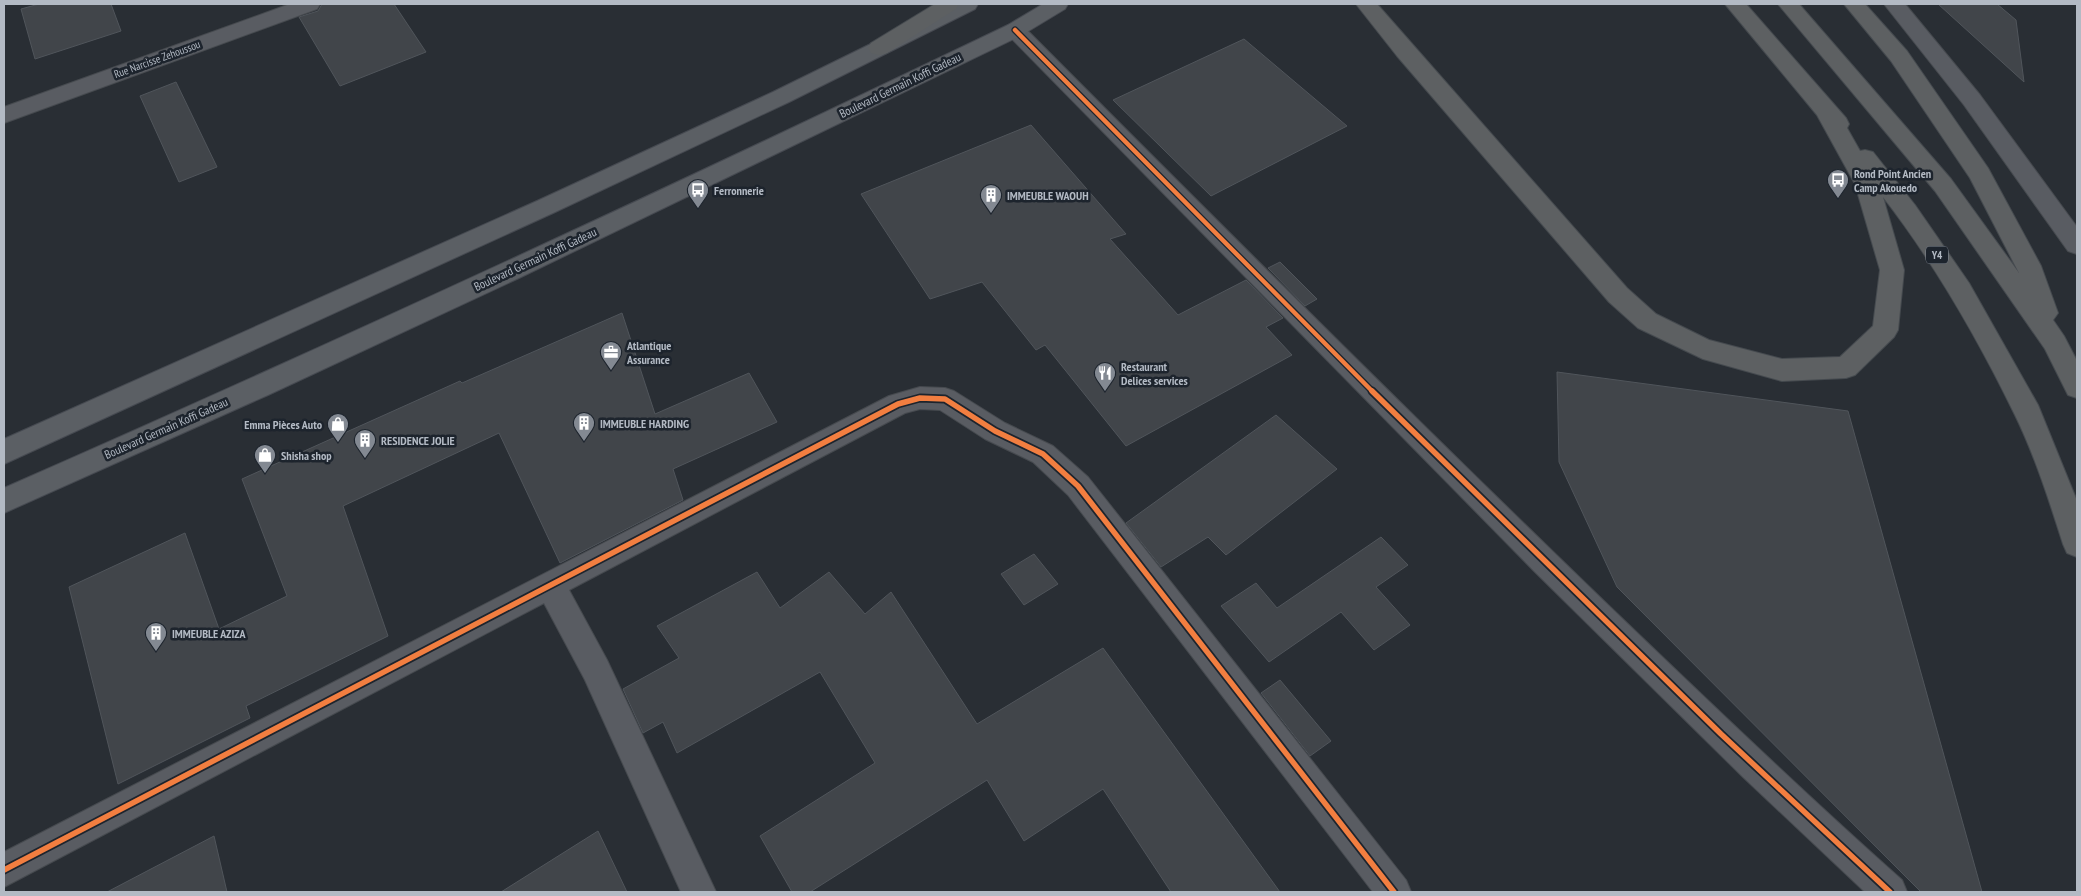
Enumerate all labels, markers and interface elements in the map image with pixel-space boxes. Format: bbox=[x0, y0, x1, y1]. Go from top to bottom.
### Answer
street label: Rue Narcisse Zehoussou bbox=[112, 37, 202, 81]
street label: Boulevard Germain Koffi Gadeau bbox=[837, 49, 963, 121]
place label: Rond Point Ancien Camp Akouedo bbox=[1854, 166, 1931, 195]
bus stop icon: Rond Point Ancien Camp Akouedo bbox=[1826, 168, 1850, 199]
bus stop icon: Ferronnerie bbox=[686, 178, 710, 209]
place label: Ferronnerie bbox=[714, 183, 764, 198]
building icon: IMMEUBLE WAOUH bbox=[979, 183, 1003, 214]
place label: IMMEUBLE WAOUH bbox=[1007, 188, 1089, 203]
street label: Boulevard Germain Koffi Gadeau bbox=[471, 224, 599, 294]
road number: Y4 bbox=[1926, 246, 1948, 264]
place label: Atlantique Assurance bbox=[626, 338, 671, 367]
office icon: Atlantique Assurance bbox=[599, 340, 623, 371]
place label: Restaurant Delices services bbox=[1121, 359, 1188, 388]
restaurant icon: Restaurant Delices services bbox=[1093, 361, 1117, 392]
street label: Boulevard Germain Koffi Gadeau bbox=[102, 394, 230, 462]
building icon: IMMEUBLE HARDING bbox=[572, 411, 596, 442]
shop icon: Emma Pièces Auto bbox=[326, 412, 350, 443]
place label: IMMEUBLE HARDING bbox=[600, 416, 689, 431]
place label: Emma Pièces Auto bbox=[244, 417, 323, 432]
building icon: RESIDENCE JOLIE bbox=[353, 428, 377, 459]
place label: RESIDENCE JOLIE bbox=[381, 433, 455, 448]
shop icon: Shisha shop bbox=[253, 443, 277, 474]
place label: Shisha shop bbox=[281, 448, 332, 463]
building icon: IMMEUBLE AZIZA bbox=[144, 621, 168, 652]
place label: IMMEUBLE AZIZA bbox=[172, 626, 246, 641]

